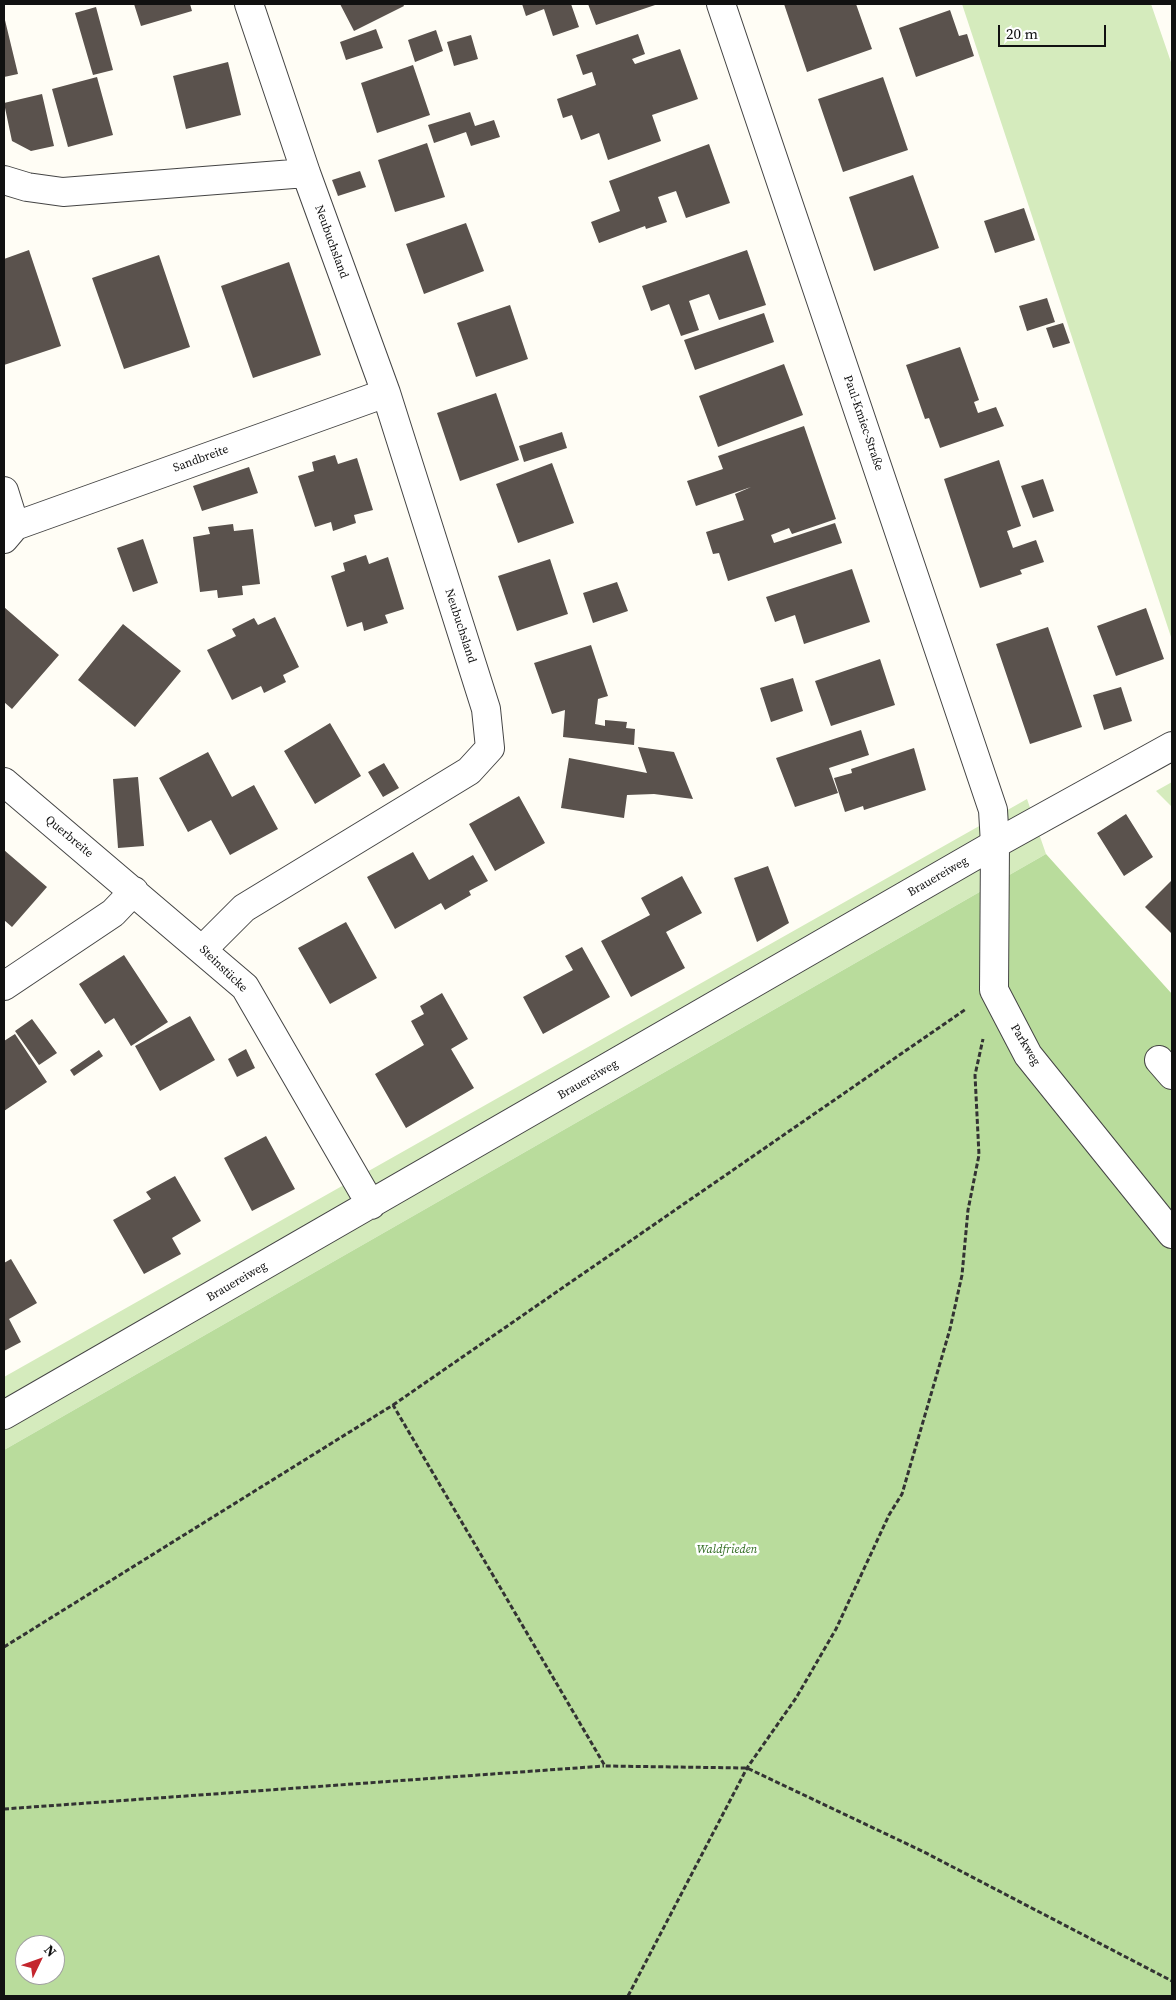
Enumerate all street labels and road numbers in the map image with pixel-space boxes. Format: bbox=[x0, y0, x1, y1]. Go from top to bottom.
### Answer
street label: Neubuchsland bbox=[311, 203, 351, 281]
street label: Paul-Kmiec-Straße bbox=[840, 373, 886, 473]
street label: Sandbreite bbox=[171, 442, 231, 476]
street label: Neubuchsland bbox=[441, 587, 479, 665]
street label: Querbreite bbox=[42, 813, 96, 861]
street label: Brauereiweg bbox=[905, 854, 971, 900]
street label: Steinstücke bbox=[196, 943, 250, 995]
street label: Parkweg bbox=[1007, 1022, 1043, 1068]
street label: Brauereiweg bbox=[555, 1057, 621, 1103]
street label: Brauereiweg bbox=[204, 1259, 270, 1305]

